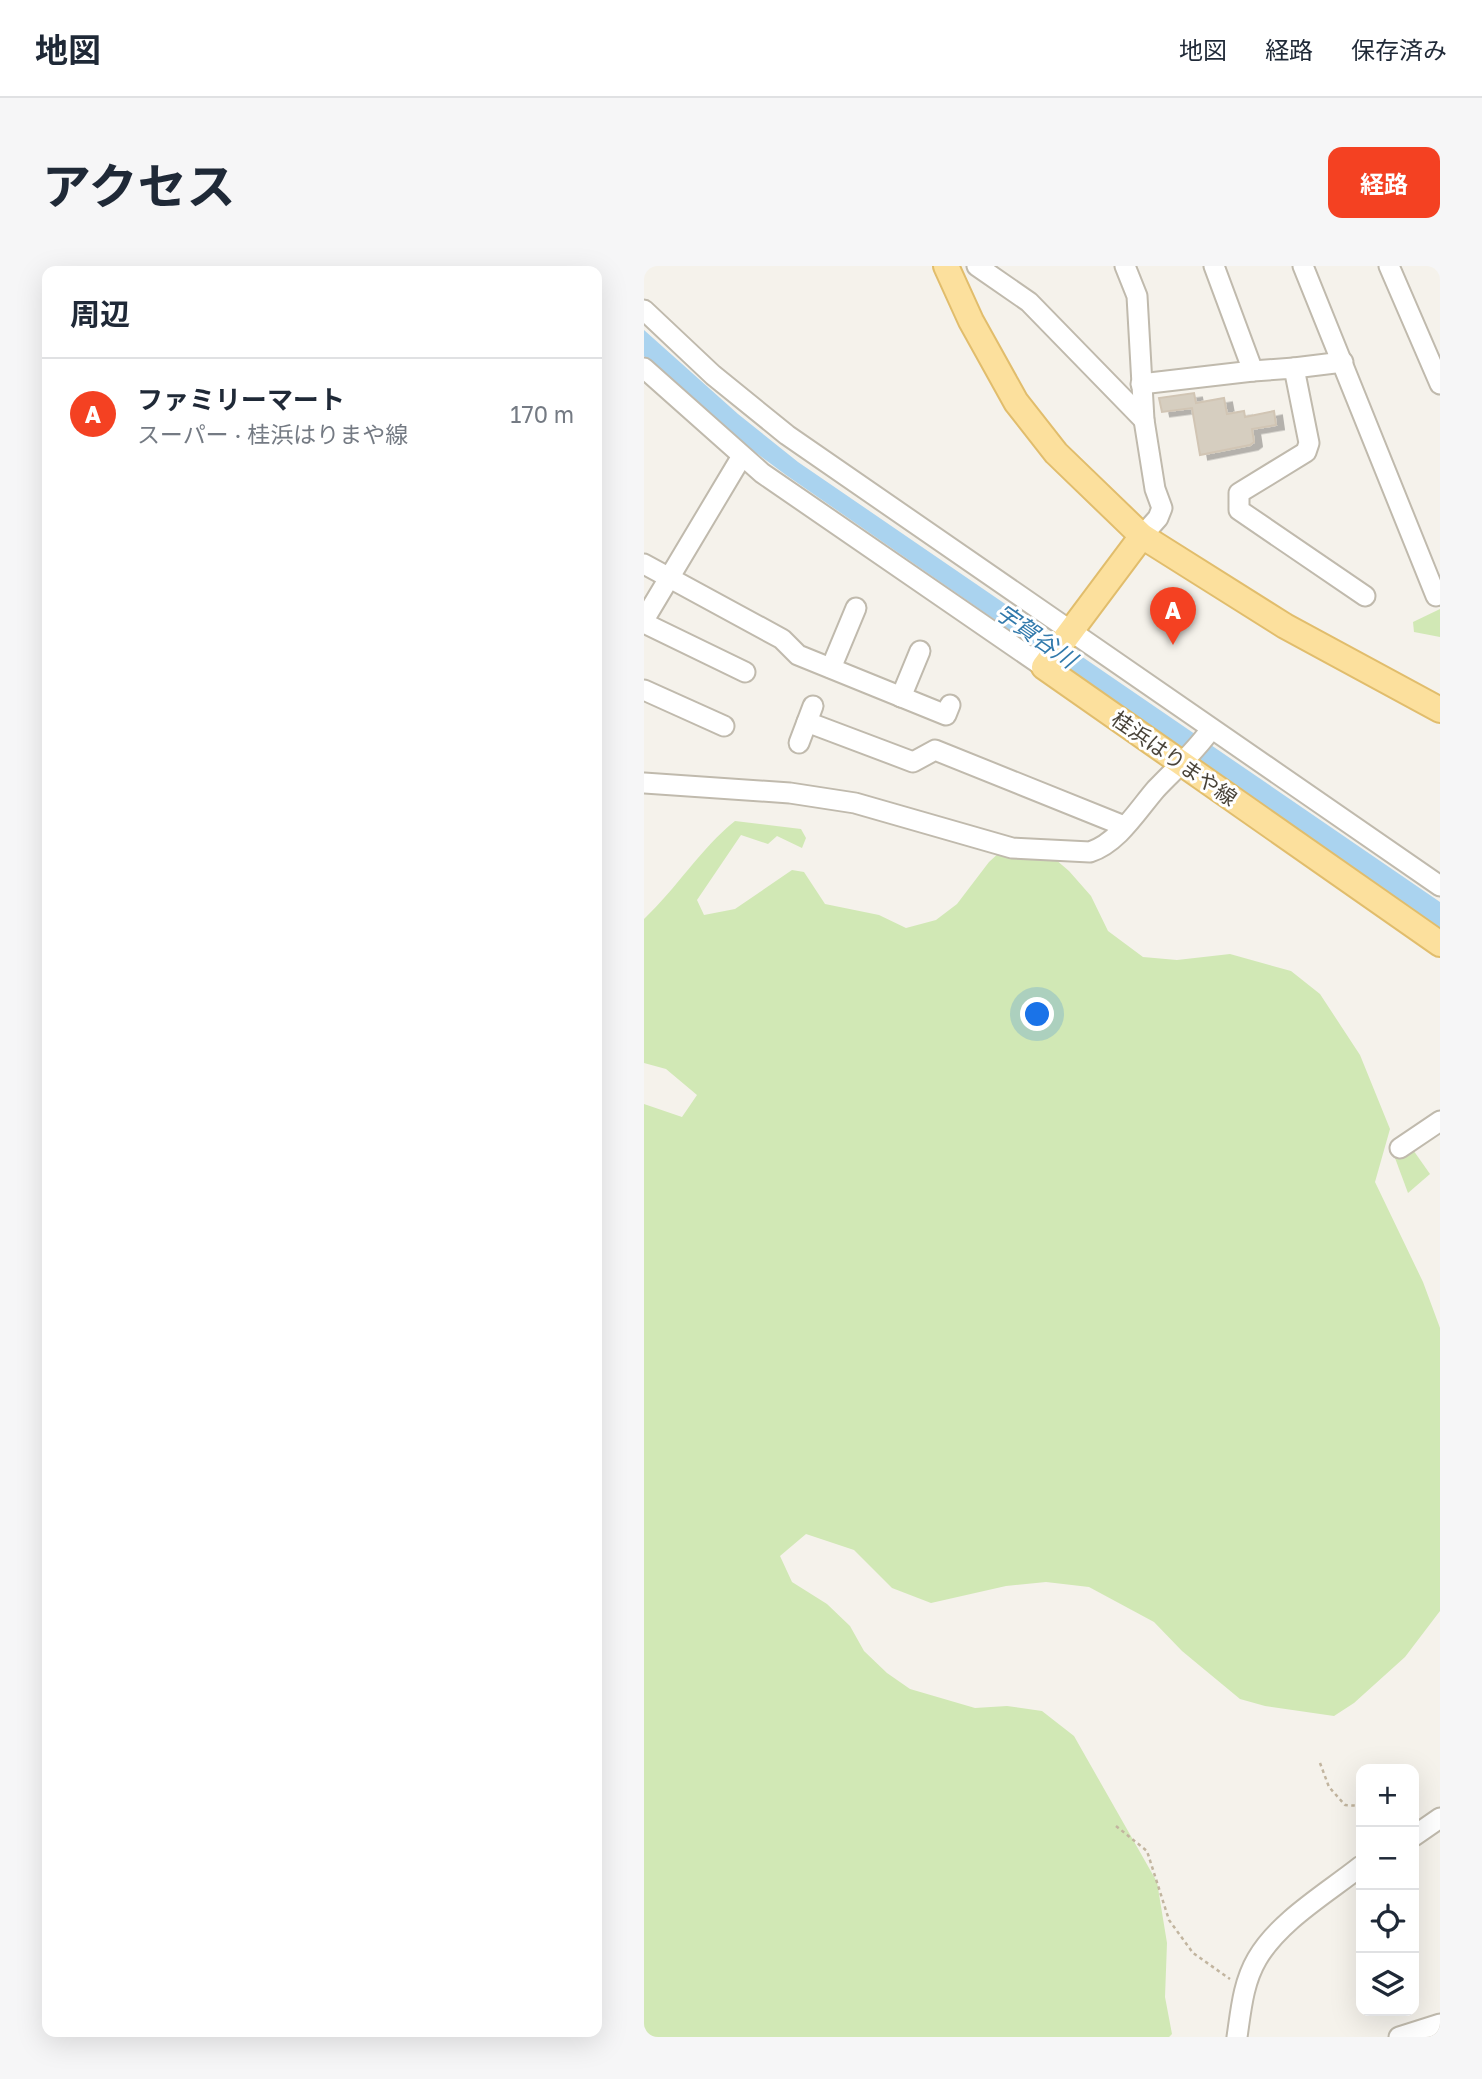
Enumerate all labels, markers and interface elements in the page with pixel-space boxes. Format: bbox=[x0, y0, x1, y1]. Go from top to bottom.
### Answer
text: 地図 bbox=[35, 30, 101, 69]
text: 地図 bbox=[1179, 35, 1227, 64]
text: 経路 bbox=[1265, 35, 1313, 64]
text: 保存済み bbox=[1351, 35, 1447, 64]
button: 経路 bbox=[1328, 147, 1440, 218]
text: アクセス bbox=[42, 156, 236, 215]
text: 周辺 bbox=[70, 296, 130, 332]
text: ファミリーマート bbox=[137, 384, 345, 415]
text: A bbox=[85, 400, 101, 428]
text: 170 m bbox=[510, 400, 574, 428]
text: スーパー · 桂浜はりまや線 bbox=[137, 420, 408, 448]
pin: A bbox=[1150, 587, 1196, 645]
water label: 宇賀谷川 bbox=[991, 597, 1085, 675]
street label: 桂浜はりまや線 bbox=[1107, 705, 1242, 811]
your location bbox=[1020, 997, 1054, 1031]
map controls bbox=[1356, 1764, 1419, 2016]
button: + bbox=[1356, 1764, 1419, 1827]
button: − bbox=[1356, 1827, 1419, 1890]
button: locate bbox=[1356, 1890, 1419, 1953]
button: layers bbox=[1356, 1953, 1419, 2016]

